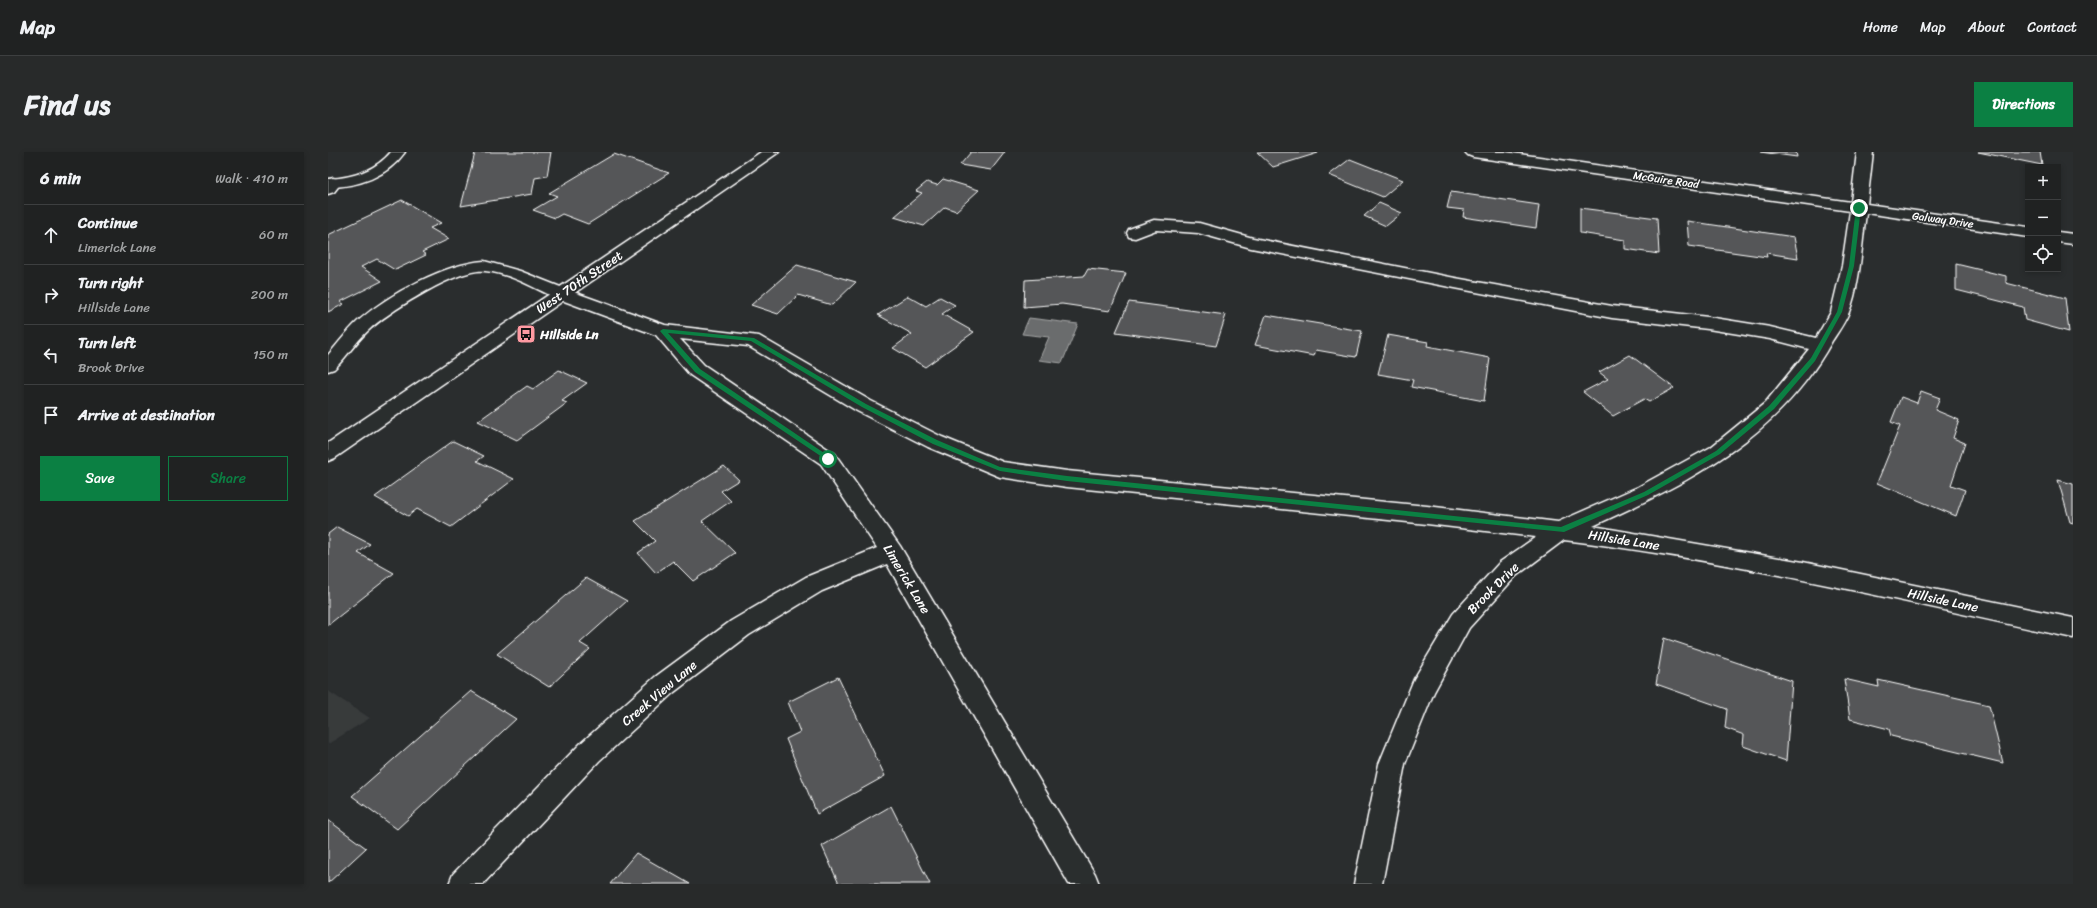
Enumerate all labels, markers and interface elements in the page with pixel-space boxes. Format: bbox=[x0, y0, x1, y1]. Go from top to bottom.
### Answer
text: Map bbox=[20, 11, 55, 44]
text: Home bbox=[1863, 15, 1898, 40]
text: Map bbox=[1920, 15, 1946, 40]
text: About bbox=[1968, 15, 2005, 40]
text: Contact bbox=[2027, 15, 2077, 40]
text: Find us bbox=[24, 80, 111, 129]
button: Directions bbox=[1974, 82, 2073, 127]
text: 6 min bbox=[40, 163, 81, 193]
map controls bbox=[2025, 164, 2061, 272]
button: + bbox=[2025, 164, 2061, 200]
street label: McGuire Road bbox=[1632, 166, 1701, 194]
text: Walk · 410 m bbox=[215, 167, 288, 190]
route end bbox=[1850, 199, 1868, 217]
button: − bbox=[2025, 200, 2061, 236]
street label: Galway Drive bbox=[1911, 206, 1975, 234]
text: Continue bbox=[78, 210, 138, 236]
text: 60 m bbox=[259, 223, 288, 246]
icon: ahead bbox=[40, 224, 62, 246]
text: Limerick Lane bbox=[78, 236, 156, 259]
button: locate bbox=[2025, 236, 2061, 272]
street label: West 70th Street bbox=[531, 244, 628, 320]
text: Turn right bbox=[78, 270, 143, 296]
text: 200 m bbox=[251, 283, 288, 306]
icon: right bbox=[40, 284, 62, 306]
text: Hillside Lane bbox=[78, 296, 150, 319]
bus stop icon: Hillside Ln bbox=[515, 323, 537, 345]
place label: Hillside Ln bbox=[539, 323, 600, 346]
text: Turn left bbox=[78, 330, 136, 356]
text: 150 m bbox=[253, 343, 288, 366]
icon: left bbox=[40, 344, 62, 366]
text: Brook Drive bbox=[78, 356, 144, 379]
text: Arrive at destination bbox=[78, 402, 215, 428]
icon: arrive bbox=[40, 404, 62, 426]
route start bbox=[819, 450, 837, 468]
button: Save bbox=[40, 456, 160, 501]
button: Share bbox=[168, 456, 288, 501]
street label: Hillside Lane bbox=[1587, 523, 1662, 557]
street label: Limerick Lane bbox=[877, 540, 937, 619]
street label: Brook Drive bbox=[1461, 556, 1525, 620]
street label: Hillside Lane bbox=[1905, 581, 1981, 619]
street label: Creek View Lane bbox=[616, 654, 702, 732]

